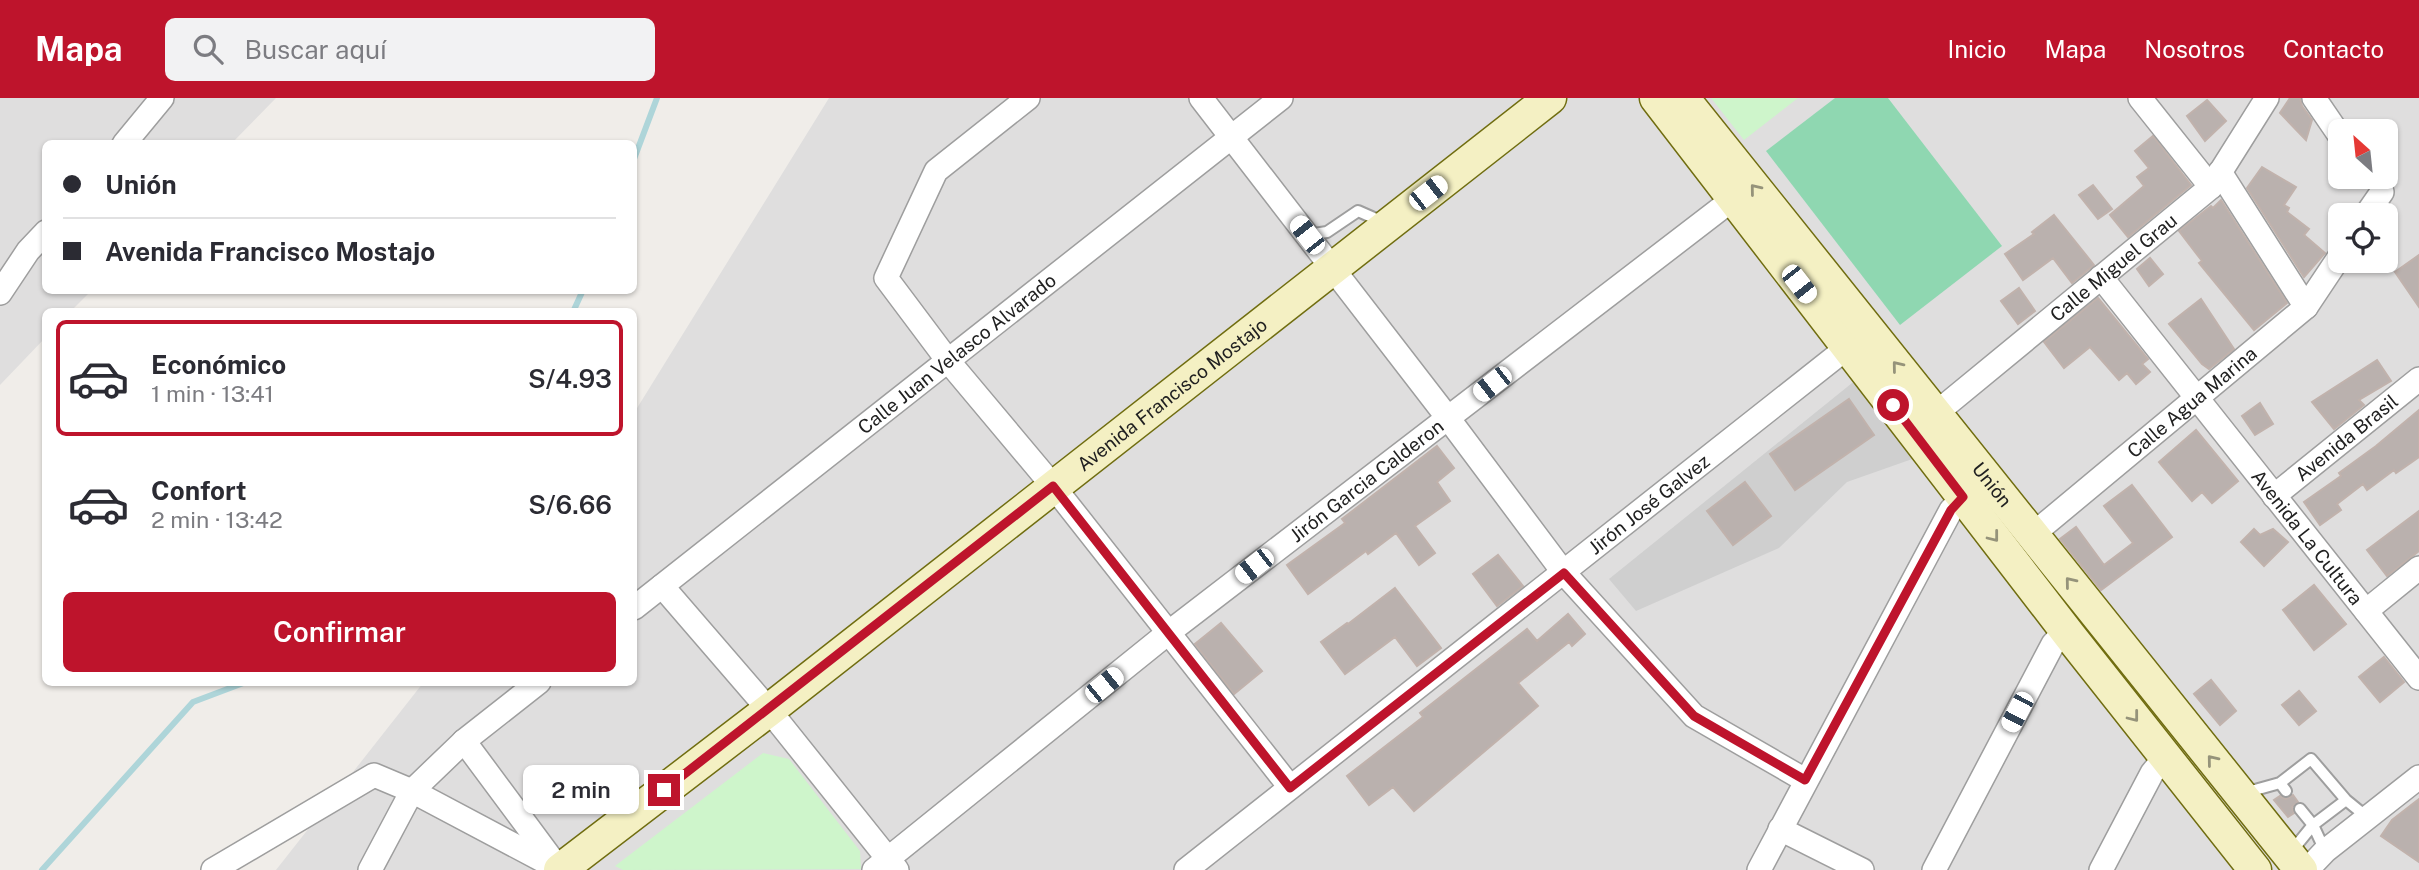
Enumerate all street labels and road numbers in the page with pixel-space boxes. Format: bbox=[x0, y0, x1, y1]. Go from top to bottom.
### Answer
street label: Calle Miguel Grau bbox=[2046, 209, 2181, 326]
street label: Calle Juan Velasco Alvarado bbox=[853, 269, 1060, 438]
street label: Avenida Francisco Mostajo bbox=[1073, 313, 1271, 475]
street label: Calle Agua Marina bbox=[2123, 342, 2261, 462]
street label: Avenida Brasil bbox=[2291, 390, 2402, 485]
street label: Jirón Garcia Calderon bbox=[1286, 415, 1448, 546]
street label: Jirón José Galvez bbox=[1584, 450, 1714, 559]
street label: Unión bbox=[1968, 458, 2017, 511]
street label: Avenida La Cultura bbox=[2247, 465, 2367, 609]

